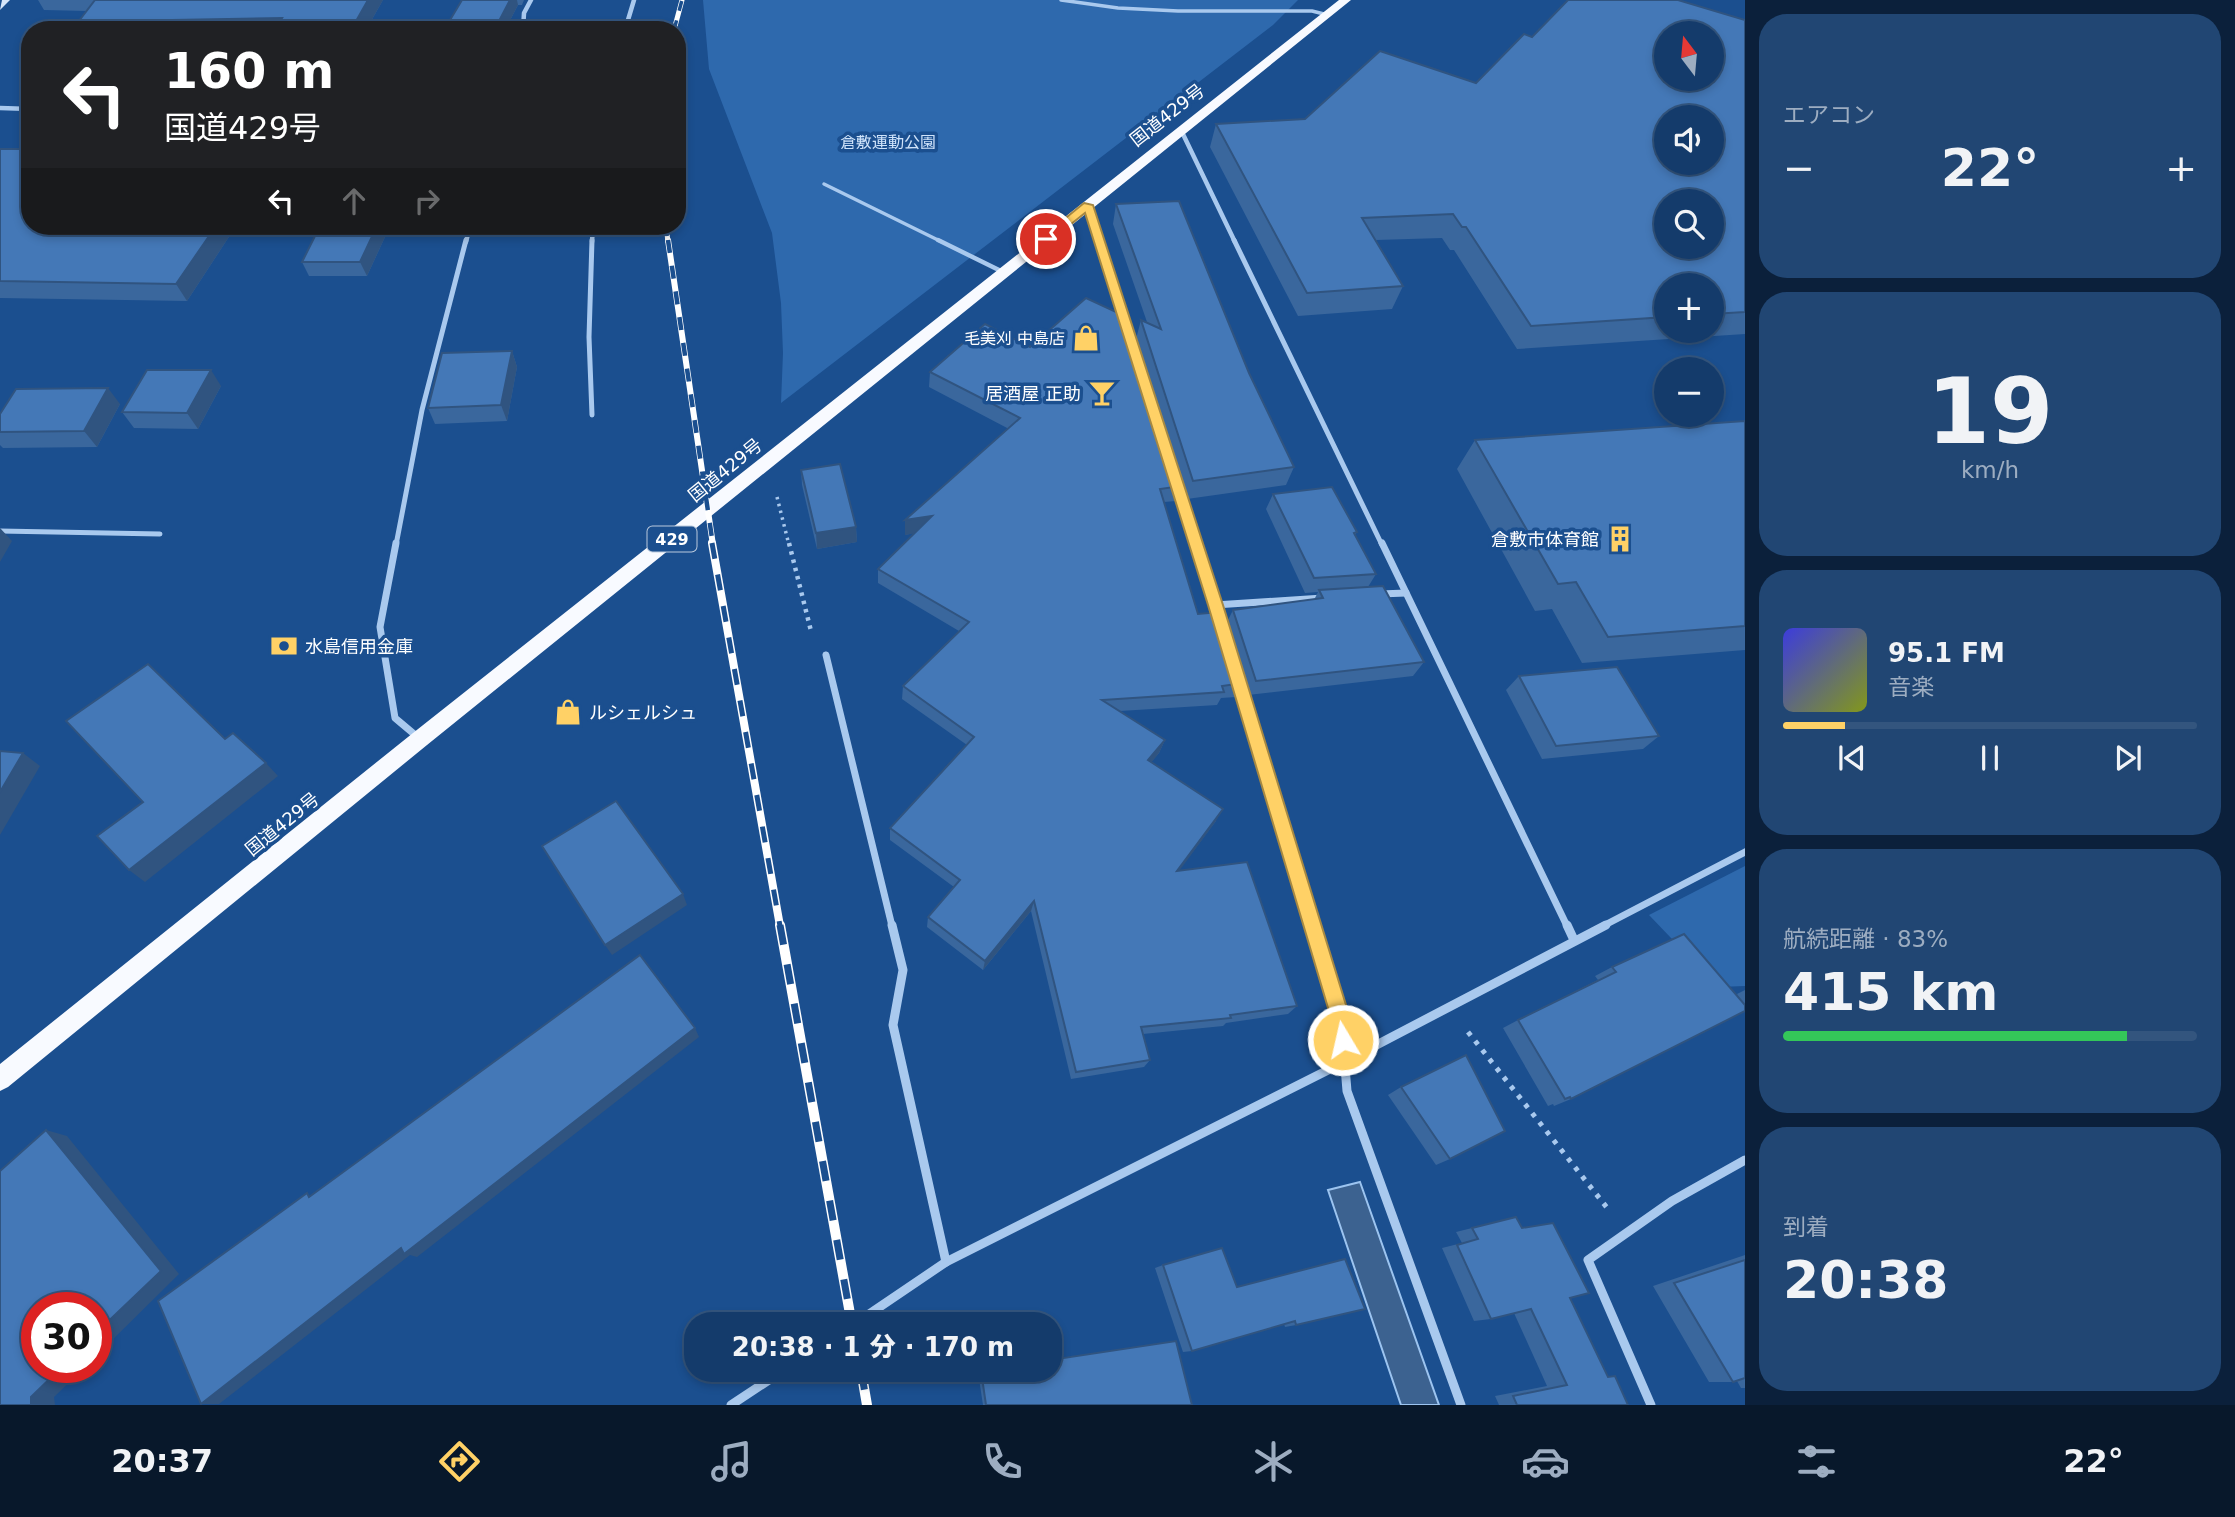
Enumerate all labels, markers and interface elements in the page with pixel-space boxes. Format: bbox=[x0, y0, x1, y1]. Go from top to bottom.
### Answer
north arrow bbox=[1654, 21, 1724, 91]
map controls bbox=[1654, 21, 1724, 427]
text: 160 m bbox=[164, 43, 334, 100]
icon: left bbox=[49, 49, 140, 140]
street label: 国道429号 bbox=[1126, 80, 1208, 150]
text: エアコン bbox=[1783, 102, 1875, 128]
button: sound bbox=[1654, 105, 1724, 175]
text: 国道429号 bbox=[164, 109, 321, 147]
park label: 倉敷運動公園 bbox=[840, 133, 936, 152]
text: 22° bbox=[1941, 138, 2039, 198]
text: − bbox=[1783, 146, 1815, 190]
text: + bbox=[2165, 146, 2197, 190]
icon: left bbox=[262, 182, 300, 220]
icon: ahead bbox=[335, 182, 373, 220]
icon: right bbox=[408, 182, 446, 220]
button: search bbox=[1654, 189, 1724, 259]
pin bbox=[1016, 209, 1076, 269]
icon: arrive bbox=[1027, 220, 1065, 258]
button: + bbox=[1654, 273, 1724, 343]
shop icon: 毛美刈 中島店 bbox=[1071, 323, 1101, 353]
place label: 毛美刈 中島店 bbox=[964, 329, 1065, 348]
button: − bbox=[1654, 357, 1724, 427]
text: 19 bbox=[1927, 359, 2053, 464]
bar icon: 居酒屋 正助 bbox=[1087, 378, 1117, 408]
place label: 居酒屋 正助 bbox=[985, 383, 1081, 404]
street label: 国道429号 bbox=[684, 434, 766, 506]
text: km/h bbox=[1961, 457, 2019, 483]
building icon: 倉敷市体育館 bbox=[1605, 524, 1635, 554]
road number: 429 bbox=[648, 526, 696, 552]
place label: 倉敷市体育館 bbox=[1491, 529, 1599, 550]
bank icon: 水島信用金庫 bbox=[269, 631, 299, 661]
place label: 水島信用金庫 bbox=[305, 636, 413, 657]
text: 95.1 FM bbox=[1888, 638, 2005, 668]
text: 音楽 bbox=[1888, 674, 1934, 700]
shop icon: ルシェルシュ bbox=[553, 697, 583, 727]
place label: ルシェルシュ bbox=[589, 702, 697, 723]
icon: previous bbox=[1833, 739, 1871, 777]
icon: pause bbox=[1971, 739, 2009, 777]
icon: next bbox=[2109, 739, 2147, 777]
street label: 国道429号 bbox=[241, 788, 323, 860]
text: 航続距離 · 83% bbox=[1783, 926, 1948, 952]
text: 415 km bbox=[1783, 962, 1998, 1022]
position arrow bbox=[1306, 1003, 1380, 1077]
text: 到着 bbox=[1783, 1214, 1829, 1240]
text: 20:38 bbox=[1783, 1250, 1949, 1310]
speed limit sign: 30 bbox=[21, 1292, 112, 1383]
text: 20:38 · 1 分 · 170 m bbox=[732, 1332, 1014, 1362]
icon: directions bbox=[435, 1437, 484, 1486]
icon: music bbox=[707, 1437, 756, 1486]
icon: phone bbox=[978, 1437, 1027, 1486]
icon: climate bbox=[1249, 1437, 1298, 1486]
icon: car bbox=[1521, 1437, 1570, 1486]
icon: filters bbox=[1792, 1437, 1841, 1486]
text: 20:37 bbox=[111, 1442, 213, 1480]
text: 22° bbox=[2063, 1442, 2124, 1480]

